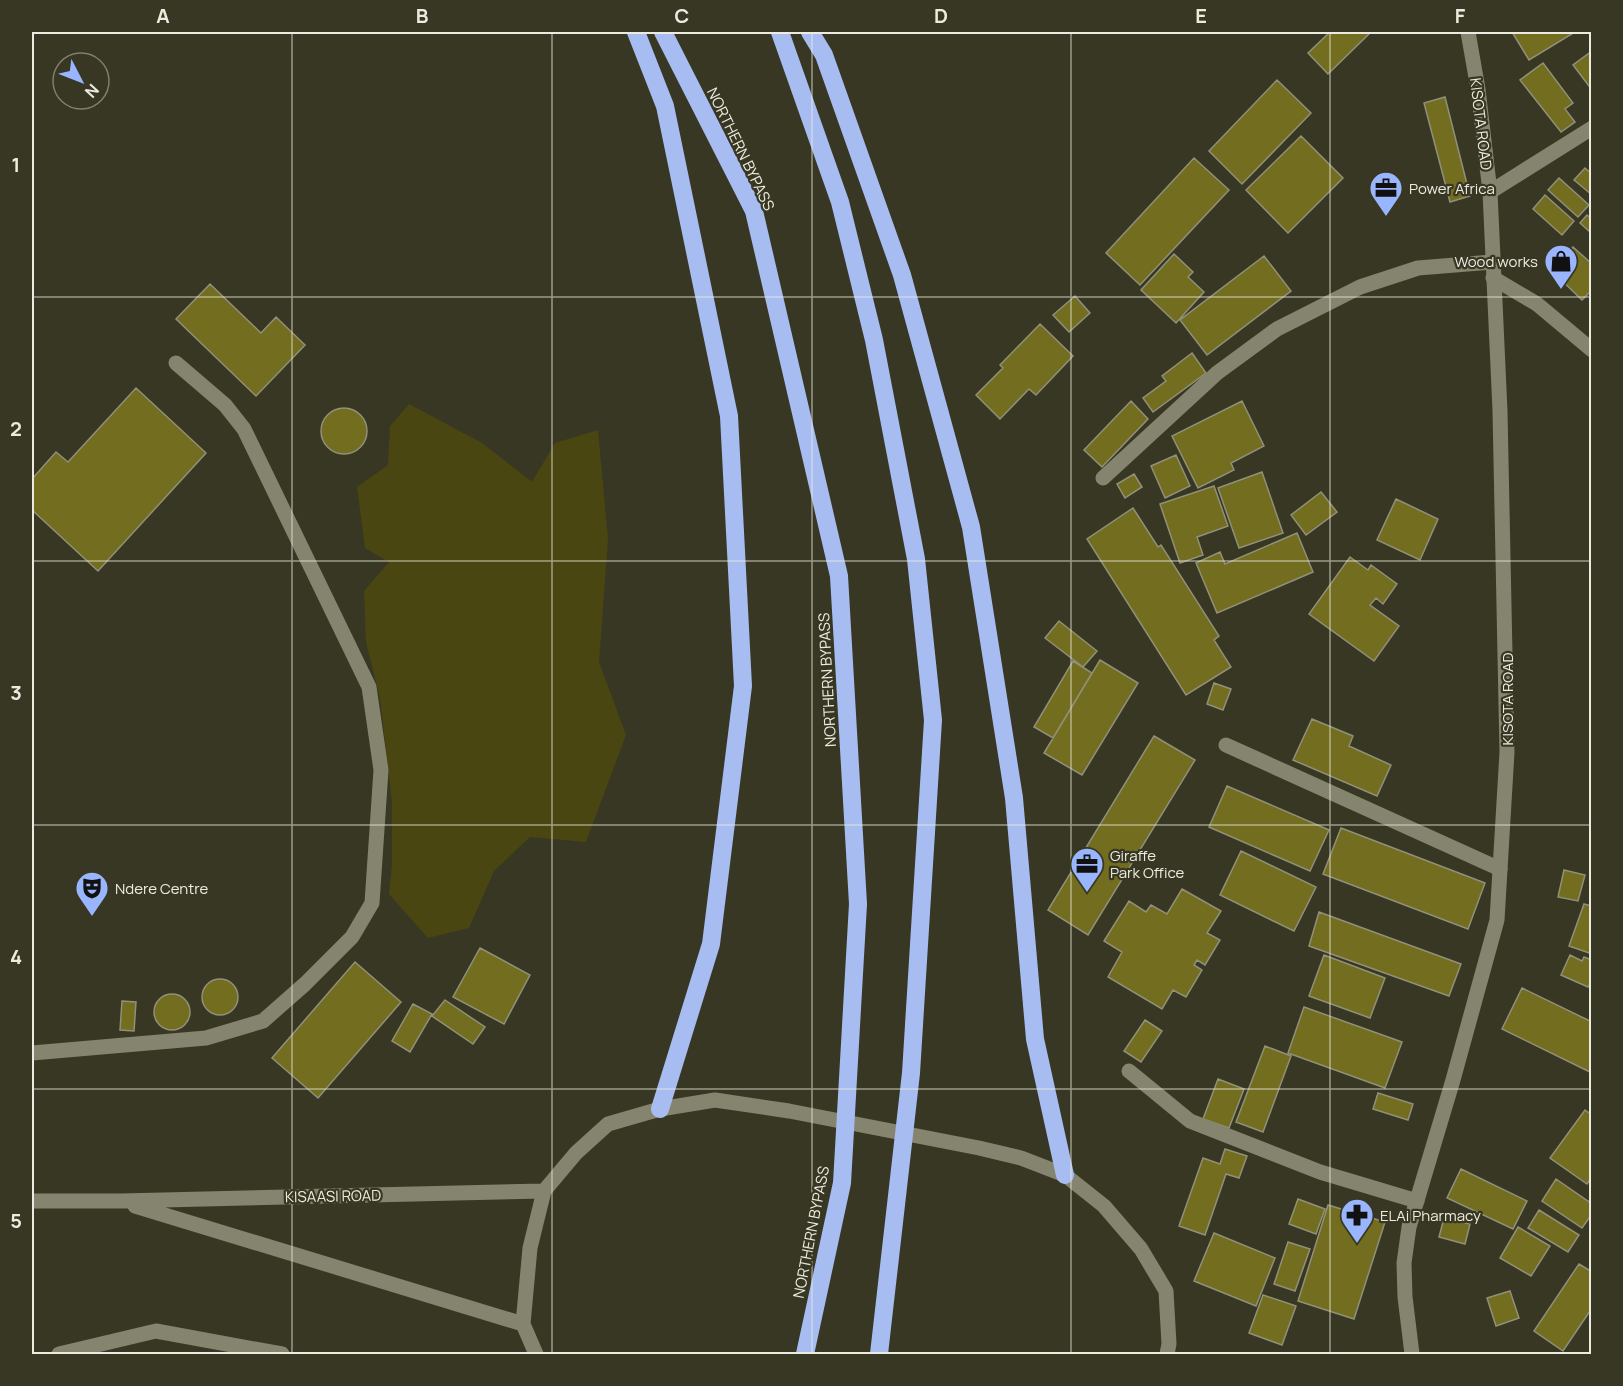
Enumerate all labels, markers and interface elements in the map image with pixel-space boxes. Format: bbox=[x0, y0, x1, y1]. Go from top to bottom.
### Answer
text: A bbox=[156, 2, 170, 29]
text: B bbox=[416, 2, 429, 29]
text: C bbox=[675, 2, 689, 29]
text: D bbox=[934, 2, 948, 29]
text: E bbox=[1195, 2, 1207, 29]
text: F bbox=[1455, 2, 1466, 29]
north arrow bbox=[51, 51, 111, 111]
street label: KISOTA ROAD bbox=[1465, 77, 1497, 171]
text: N bbox=[80, 79, 104, 103]
street label: NORTHERN BYPASS bbox=[702, 84, 780, 214]
text: 1 bbox=[12, 151, 20, 178]
office icon: Power Africa bbox=[1368, 170, 1404, 217]
place label: Power Africa bbox=[1409, 178, 1495, 199]
shop icon: Wood works bbox=[1543, 243, 1579, 290]
place label: Wood works bbox=[1455, 251, 1538, 272]
text: 2 bbox=[10, 415, 22, 442]
street label: NORTHERN BYPASS bbox=[813, 612, 841, 748]
street label: KISOTA ROAD bbox=[1497, 653, 1518, 745]
text: 3 bbox=[10, 679, 22, 706]
place label: Giraffe Park Office bbox=[1110, 845, 1184, 883]
office icon: Giraffe Park Office bbox=[1069, 846, 1105, 893]
theatre icon: Ndere Centre bbox=[74, 870, 110, 917]
place label: Ndere Centre bbox=[115, 878, 208, 899]
text: 4 bbox=[10, 943, 22, 970]
street label: NORTHERN BYPASS bbox=[788, 1164, 834, 1300]
street label: KISAASI ROAD bbox=[285, 1185, 381, 1207]
pharmacy icon: ELAi Pharmacy bbox=[1339, 1197, 1375, 1244]
place label: ELAi Pharmacy bbox=[1380, 1205, 1481, 1226]
text: 5 bbox=[10, 1207, 22, 1234]

